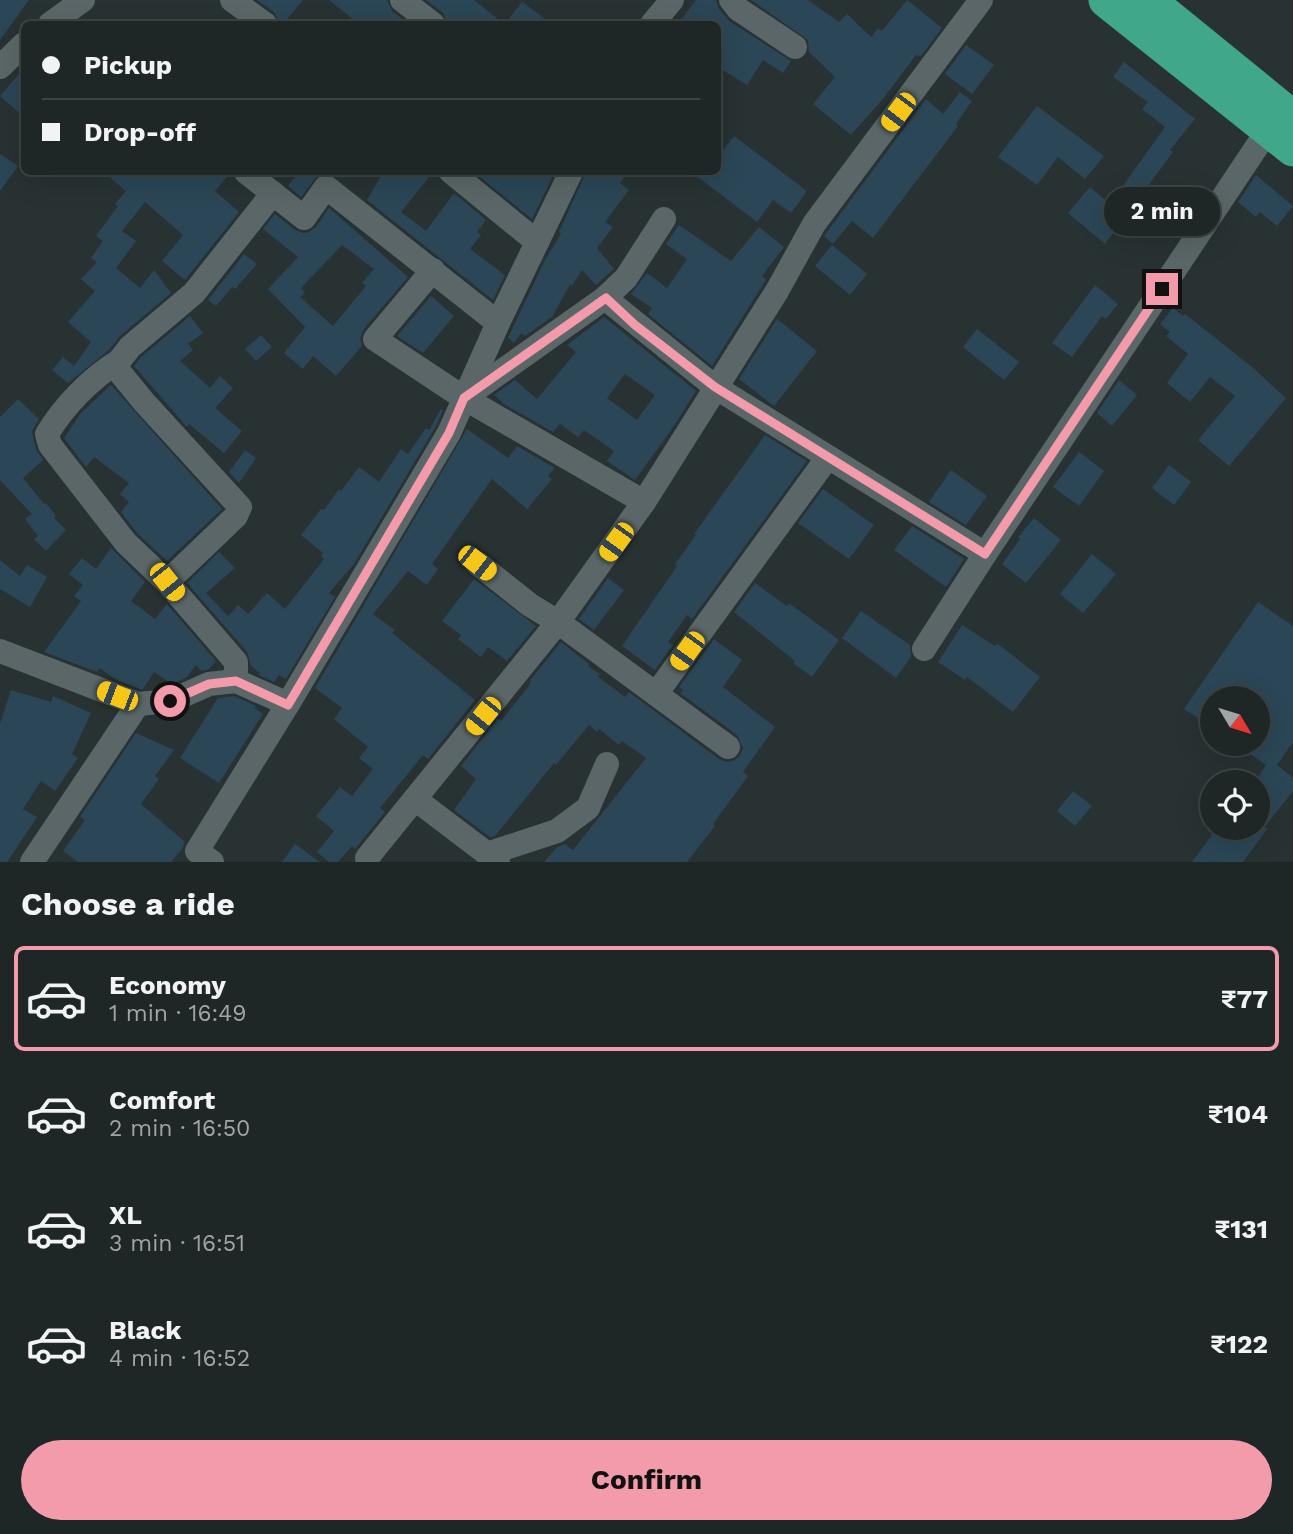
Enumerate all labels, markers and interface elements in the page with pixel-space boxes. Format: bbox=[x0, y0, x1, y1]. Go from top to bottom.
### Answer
text: Pickup bbox=[84, 50, 172, 80]
car bbox=[877, 89, 920, 135]
text: Drop-off bbox=[84, 117, 196, 147]
callout: 2 min bbox=[1104, 188, 1220, 236]
text: 2 min bbox=[1131, 198, 1193, 225]
route end bbox=[1146, 273, 1178, 305]
car bbox=[596, 519, 637, 565]
car bbox=[454, 542, 501, 584]
car bbox=[146, 559, 189, 605]
car bbox=[667, 628, 708, 674]
car bbox=[94, 679, 141, 713]
route start bbox=[154, 685, 186, 717]
north arrow bbox=[1200, 686, 1270, 756]
map controls bbox=[1200, 686, 1270, 840]
car bbox=[462, 693, 505, 739]
button: locate bbox=[1200, 770, 1270, 840]
text: Choose a ride bbox=[21, 885, 235, 923]
icon: car bbox=[25, 967, 88, 1030]
text: Economy bbox=[109, 970, 226, 1000]
text: ₹77 bbox=[1221, 984, 1268, 1014]
text: 1 min · 16:49 bbox=[109, 1000, 247, 1027]
icon: car bbox=[25, 1082, 88, 1145]
text: Comfort bbox=[109, 1085, 215, 1115]
text: ₹104 bbox=[1208, 1099, 1268, 1129]
text: 2 min · 16:50 bbox=[109, 1115, 250, 1142]
icon: car bbox=[25, 1197, 88, 1260]
text: XL bbox=[109, 1200, 142, 1230]
text: ₹131 bbox=[1215, 1214, 1268, 1244]
text: 3 min · 16:51 bbox=[109, 1230, 245, 1257]
icon: car bbox=[25, 1312, 88, 1375]
text: Black bbox=[109, 1315, 181, 1345]
text: ₹122 bbox=[1210, 1329, 1268, 1359]
text: 4 min · 16:52 bbox=[109, 1345, 250, 1372]
button: Confirm bbox=[21, 1440, 1272, 1520]

